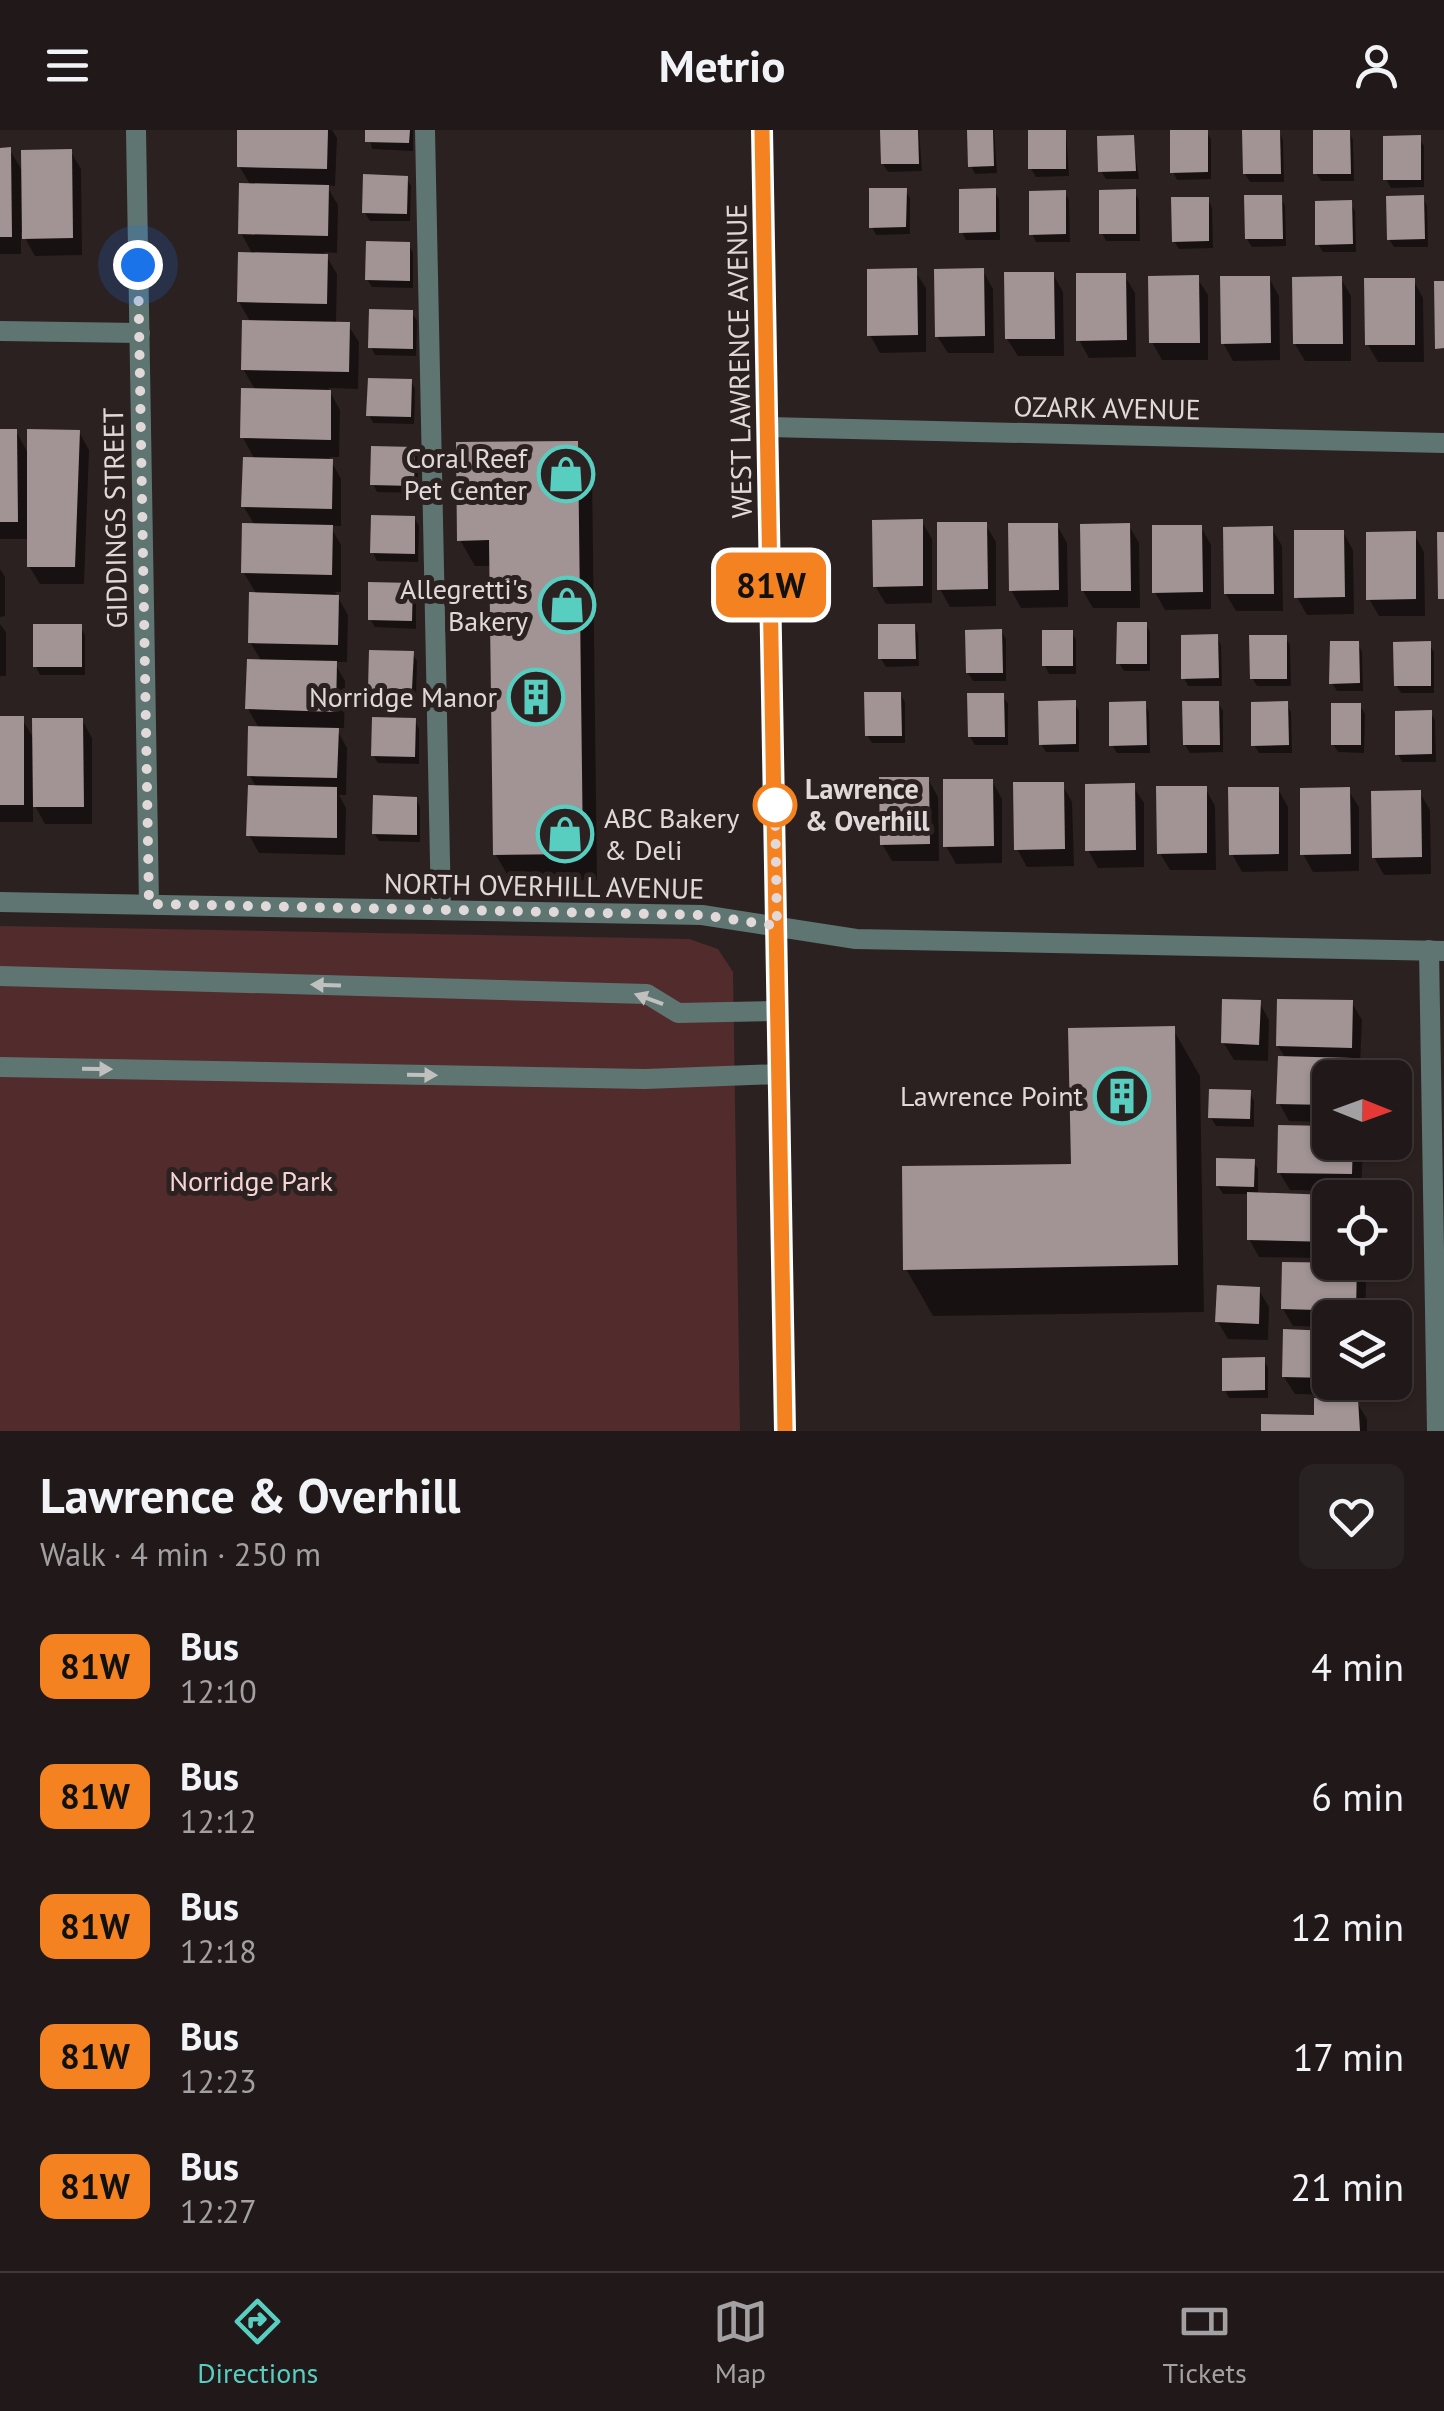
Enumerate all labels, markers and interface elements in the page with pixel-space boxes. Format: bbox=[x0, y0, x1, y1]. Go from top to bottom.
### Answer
text: Metrio bbox=[659, 36, 785, 94]
icon: menu bbox=[40, 38, 95, 93]
icon: person bbox=[1349, 38, 1404, 93]
street label: WEST LAWRENCE AVENUE bbox=[717, 203, 760, 519]
your location bbox=[113, 240, 163, 290]
street label: OZARK AVENUE bbox=[1013, 387, 1201, 428]
street label: GIDDINGS STREET bbox=[94, 407, 135, 629]
place label: Coral Reef Pet Center bbox=[404, 439, 528, 508]
shop icon: Coral Reef Pet Center bbox=[536, 444, 596, 504]
line badge: 81W bbox=[714, 552, 828, 618]
text: 81W bbox=[736, 562, 806, 608]
place label: Allegretti's Bakery bbox=[400, 570, 528, 639]
shop icon: Allegretti's Bakery bbox=[537, 575, 597, 635]
building icon: Norridge Manor bbox=[506, 667, 566, 727]
place label: Norridge Manor bbox=[309, 678, 497, 715]
place label: Lawrence & Overhill bbox=[805, 770, 930, 839]
marker: Lawrence & Overhill bbox=[754, 784, 796, 826]
place label: ABC Bakery & Deli bbox=[604, 799, 739, 868]
shop icon: ABC Bakery & Deli bbox=[535, 804, 595, 864]
street label: NORTH OVERHILL AVENUE bbox=[384, 864, 704, 907]
one-way arrow bbox=[310, 977, 342, 993]
one-way arrow bbox=[634, 991, 664, 1006]
north arrow bbox=[1312, 1060, 1412, 1160]
map controls bbox=[1312, 1060, 1412, 1400]
one-way arrow bbox=[82, 1061, 114, 1077]
building icon: Lawrence Point bbox=[1092, 1066, 1152, 1126]
one-way arrow bbox=[407, 1067, 439, 1083]
place label: Lawrence Point bbox=[900, 1077, 1084, 1114]
park label: Norridge Park bbox=[169, 1162, 333, 1199]
button: locate bbox=[1312, 1180, 1412, 1280]
button: layers bbox=[1312, 1300, 1412, 1400]
text: Lawrence & Overhill bbox=[40, 1464, 460, 1526]
button: heart bbox=[1299, 1464, 1404, 1569]
text: Walk · 4 min · 250 m bbox=[40, 1533, 321, 1575]
text: Bus bbox=[180, 1621, 239, 1670]
text: 4 min bbox=[1311, 1642, 1404, 1691]
text: 81W bbox=[60, 1643, 130, 1689]
text: 12:10 bbox=[180, 1670, 257, 1712]
text: Bus bbox=[180, 1751, 239, 1800]
text: 6 min bbox=[1311, 1772, 1404, 1821]
text: 81W bbox=[60, 1773, 130, 1819]
text: 12:12 bbox=[180, 1800, 257, 1842]
text: Bus bbox=[180, 1881, 239, 1930]
text: 12 min bbox=[1291, 1902, 1404, 1951]
text: 81W bbox=[60, 1903, 130, 1949]
text: 12:18 bbox=[180, 1930, 257, 1972]
text: Bus bbox=[180, 2011, 239, 2060]
text: 17 min bbox=[1293, 2032, 1404, 2081]
text: 81W bbox=[60, 2033, 130, 2079]
text: 12:23 bbox=[180, 2060, 257, 2102]
text: Bus bbox=[180, 2141, 239, 2190]
text: 21 min bbox=[1291, 2162, 1404, 2211]
text: 81W bbox=[60, 2163, 130, 2209]
text: 12:27 bbox=[180, 2190, 257, 2232]
tab: Directions bbox=[197, 2294, 318, 2391]
tab: Map bbox=[713, 2294, 768, 2391]
tab: Tickets bbox=[1162, 2294, 1247, 2391]

